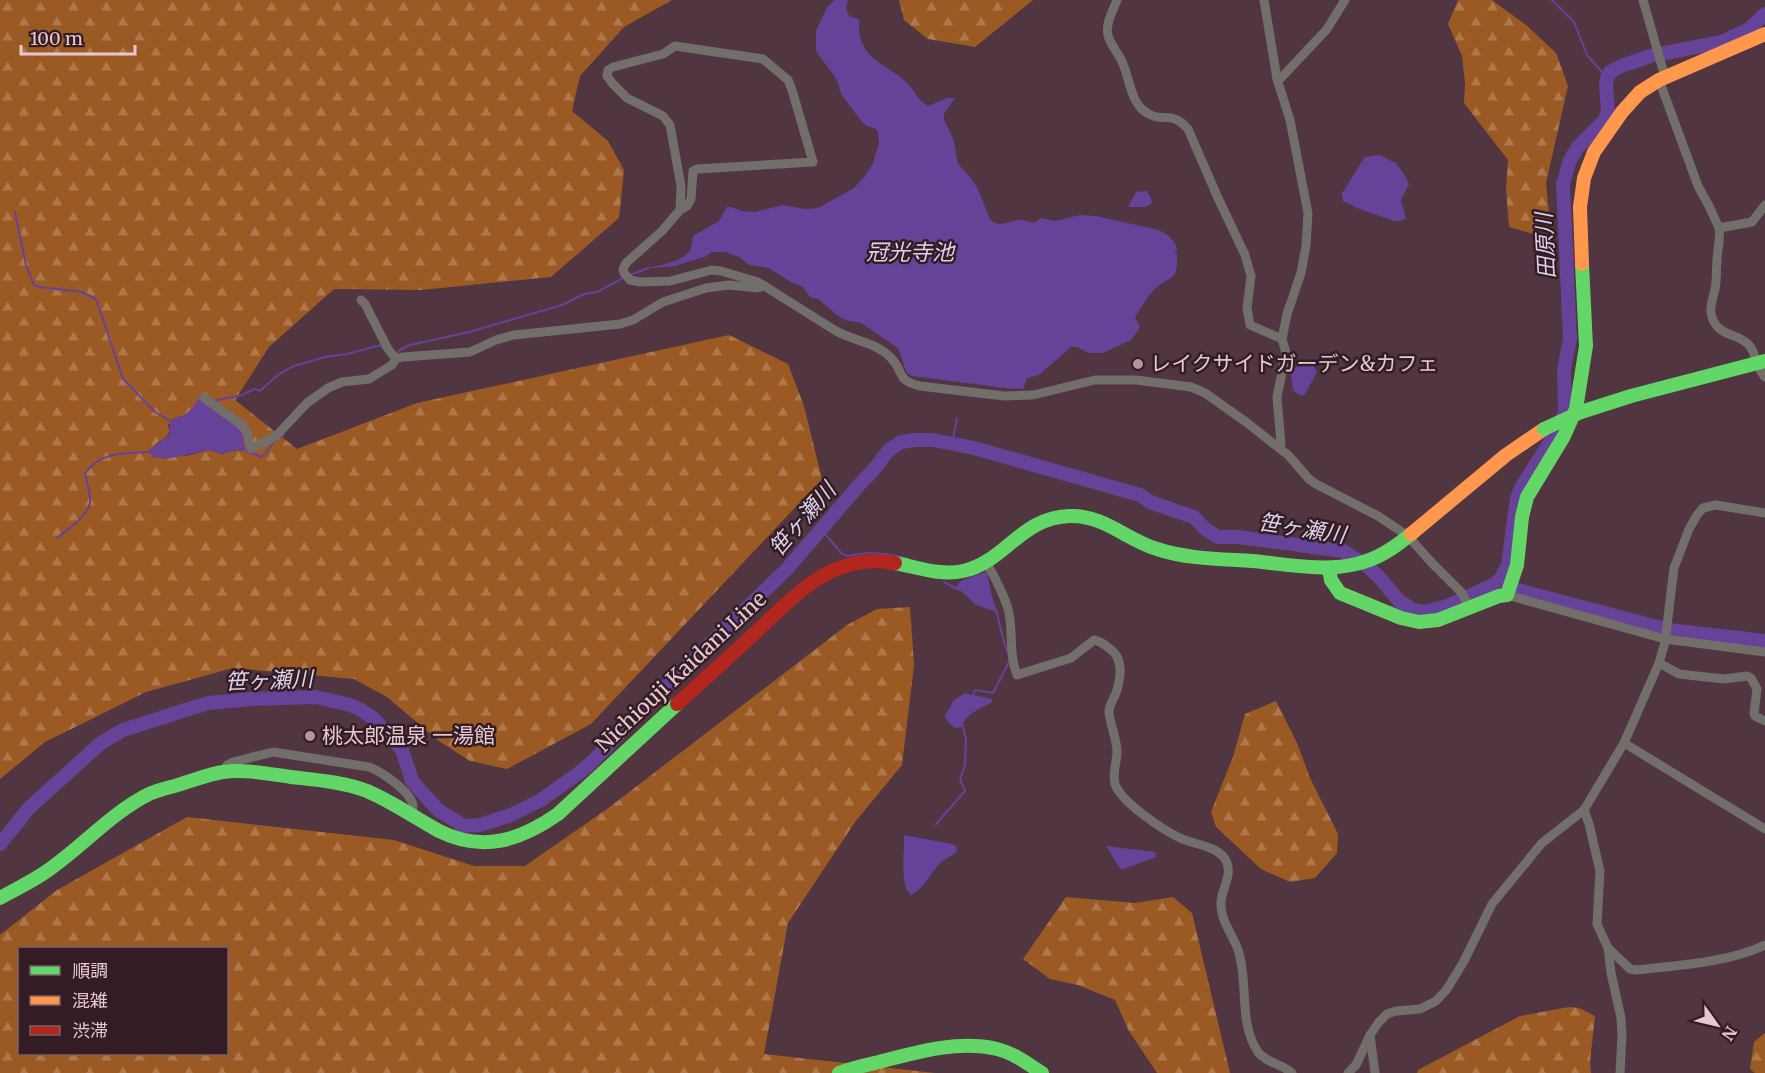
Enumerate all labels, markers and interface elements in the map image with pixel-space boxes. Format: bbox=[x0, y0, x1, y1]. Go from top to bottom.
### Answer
scale bar bbox=[21, 18, 135, 56]
text: 100 m bbox=[30, 27, 83, 50]
water label: 田原川 bbox=[1529, 210, 1561, 280]
water label: 冠光寺池 bbox=[866, 238, 956, 266]
place label: レイクサイドガーデン&カフェ bbox=[1150, 350, 1439, 377]
marker: レイクサイドガーデン&カフェ bbox=[1131, 357, 1145, 371]
water label: 笹ヶ瀬川 bbox=[763, 475, 843, 561]
water label: 笹ヶ瀬川 bbox=[1256, 507, 1350, 549]
street label: Nichiouji Kaidani Line bbox=[590, 585, 772, 758]
water label: 笹ヶ瀬川 bbox=[225, 664, 315, 696]
place label: 桃太郎温泉 一湯館 bbox=[322, 722, 495, 749]
marker: 桃太郎温泉 一湯館 bbox=[303, 729, 317, 743]
legend bbox=[18, 947, 228, 1055]
text: 順調 bbox=[72, 959, 108, 982]
text: 混雑 bbox=[72, 989, 108, 1012]
north arrow bbox=[1687, 995, 1747, 1055]
text: 渋滞 bbox=[72, 1019, 108, 1042]
text: N bbox=[1717, 1023, 1741, 1045]

